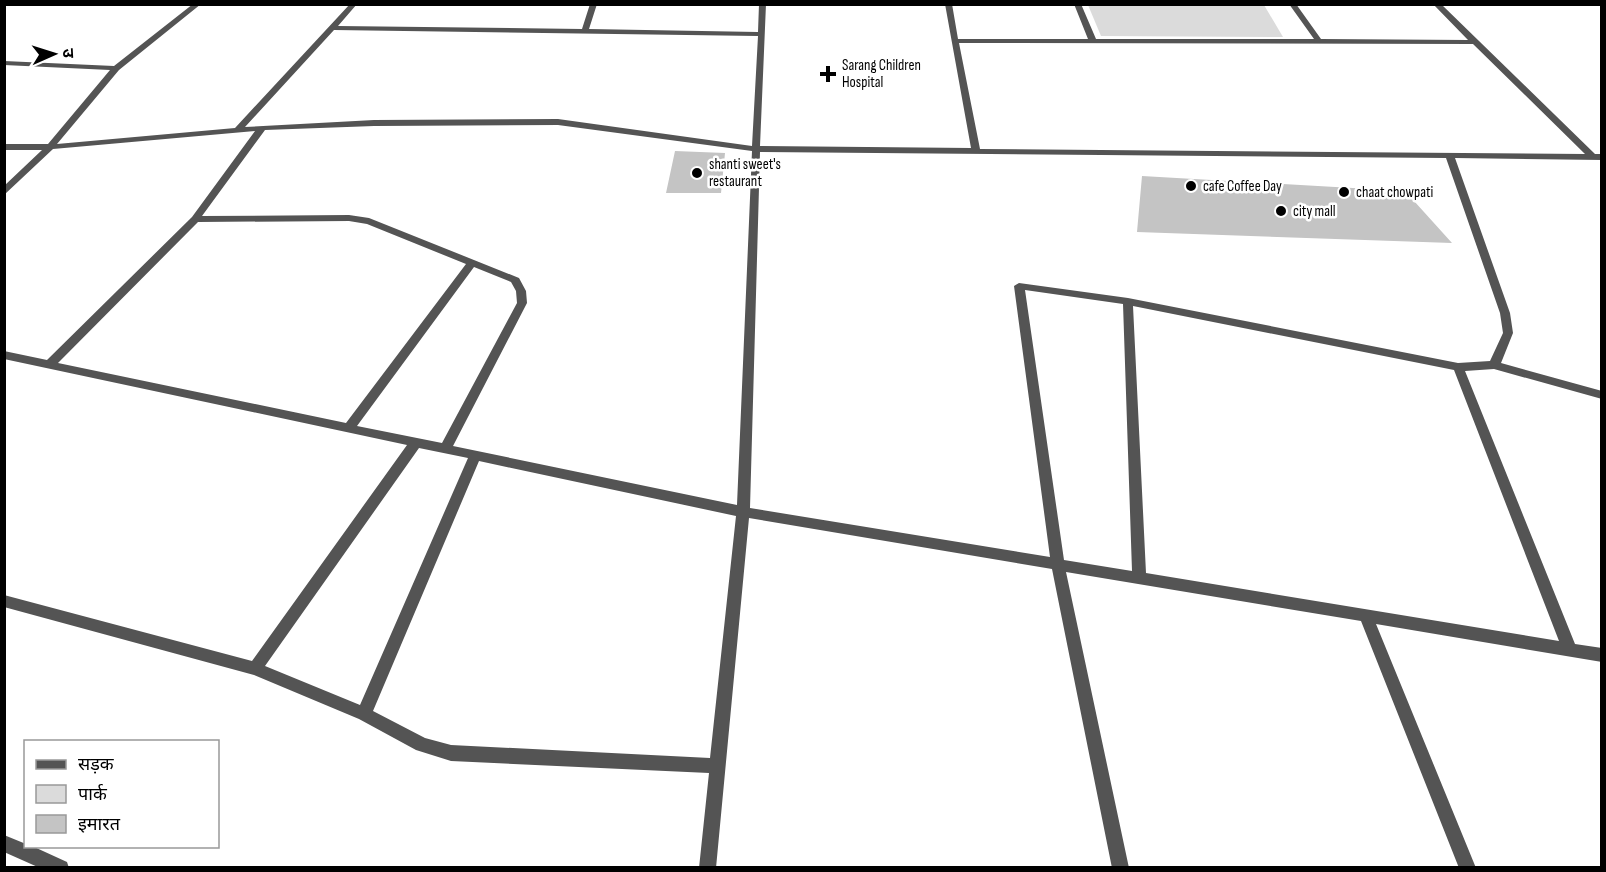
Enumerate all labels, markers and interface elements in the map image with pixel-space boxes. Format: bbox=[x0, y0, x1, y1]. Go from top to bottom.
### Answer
north arrow bbox=[24, 24, 84, 84]
text: उ bbox=[58, 48, 77, 59]
place label: Sarang Children Hospital bbox=[842, 56, 921, 92]
marker: Sarang Children Hospital bbox=[819, 65, 837, 83]
place label: shanti sweet's restaurant bbox=[709, 155, 781, 191]
marker: shanti sweet's restaurant bbox=[690, 166, 704, 180]
place label: cafe Coffee Day bbox=[1203, 177, 1282, 196]
marker: cafe Coffee Day bbox=[1184, 179, 1198, 193]
place label: chaat chowpati bbox=[1356, 183, 1433, 202]
marker: chaat chowpati bbox=[1337, 185, 1351, 199]
place label: city mall bbox=[1293, 202, 1336, 221]
marker: city mall bbox=[1274, 204, 1288, 218]
legend bbox=[24, 740, 219, 848]
text: सड़क bbox=[78, 754, 115, 775]
text: पार्क bbox=[78, 783, 108, 805]
text: इमारत bbox=[78, 814, 121, 835]

